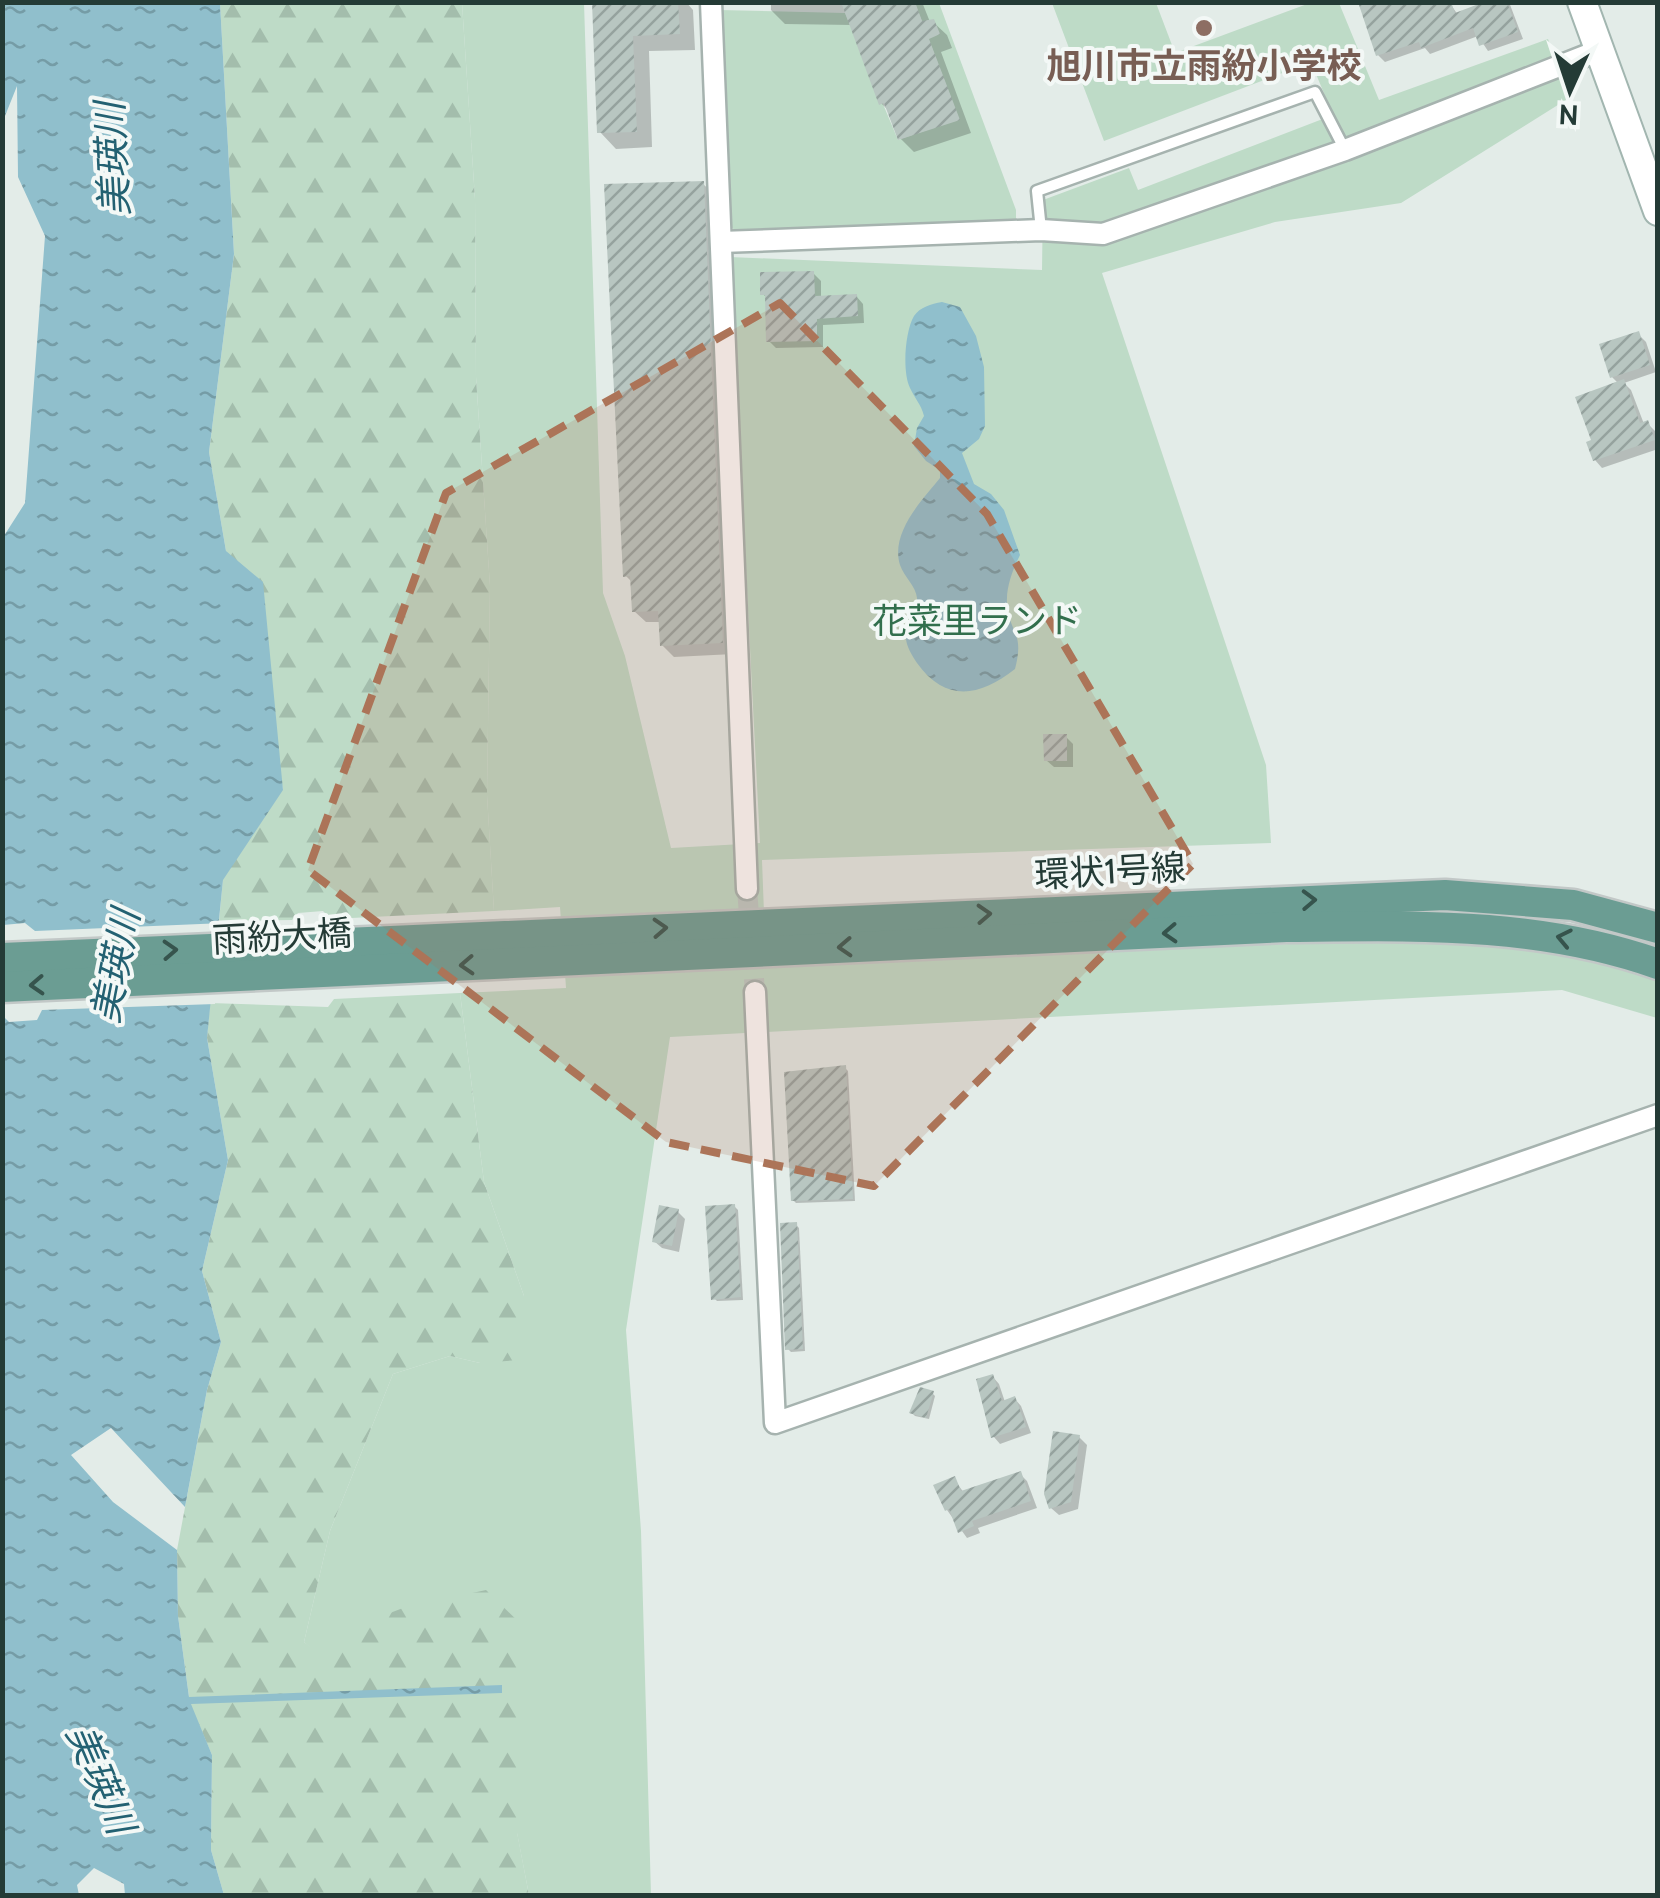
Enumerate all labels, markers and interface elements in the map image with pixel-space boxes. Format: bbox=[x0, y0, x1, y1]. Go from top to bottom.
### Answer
marker: 旭川市立雨紛小学校 bbox=[1193, 17, 1215, 39]
north arrow bbox=[1520, 40, 1620, 140]
place label: 旭川市立雨紛小学校 bbox=[1046, 44, 1362, 87]
water label: 美瑛川 bbox=[85, 97, 138, 217]
text: N bbox=[1558, 97, 1579, 132]
park label: 花菜里ランド bbox=[872, 599, 1082, 642]
street label: 環状1号線 bbox=[1033, 846, 1187, 896]
one-way arrow bbox=[1302, 890, 1318, 911]
water label: 美瑛川 bbox=[81, 902, 150, 1026]
one-way arrow bbox=[977, 904, 993, 925]
street label: 雨紛大橋 bbox=[211, 911, 353, 961]
one-way arrow bbox=[652, 918, 668, 939]
one-way arrow bbox=[1161, 922, 1177, 943]
one-way arrow bbox=[1556, 929, 1573, 950]
one-way arrow bbox=[836, 936, 852, 957]
one-way arrow bbox=[162, 940, 178, 961]
one-way arrow bbox=[458, 954, 474, 975]
one-way arrow bbox=[29, 974, 45, 995]
water label: 美瑛川 bbox=[57, 1717, 146, 1844]

